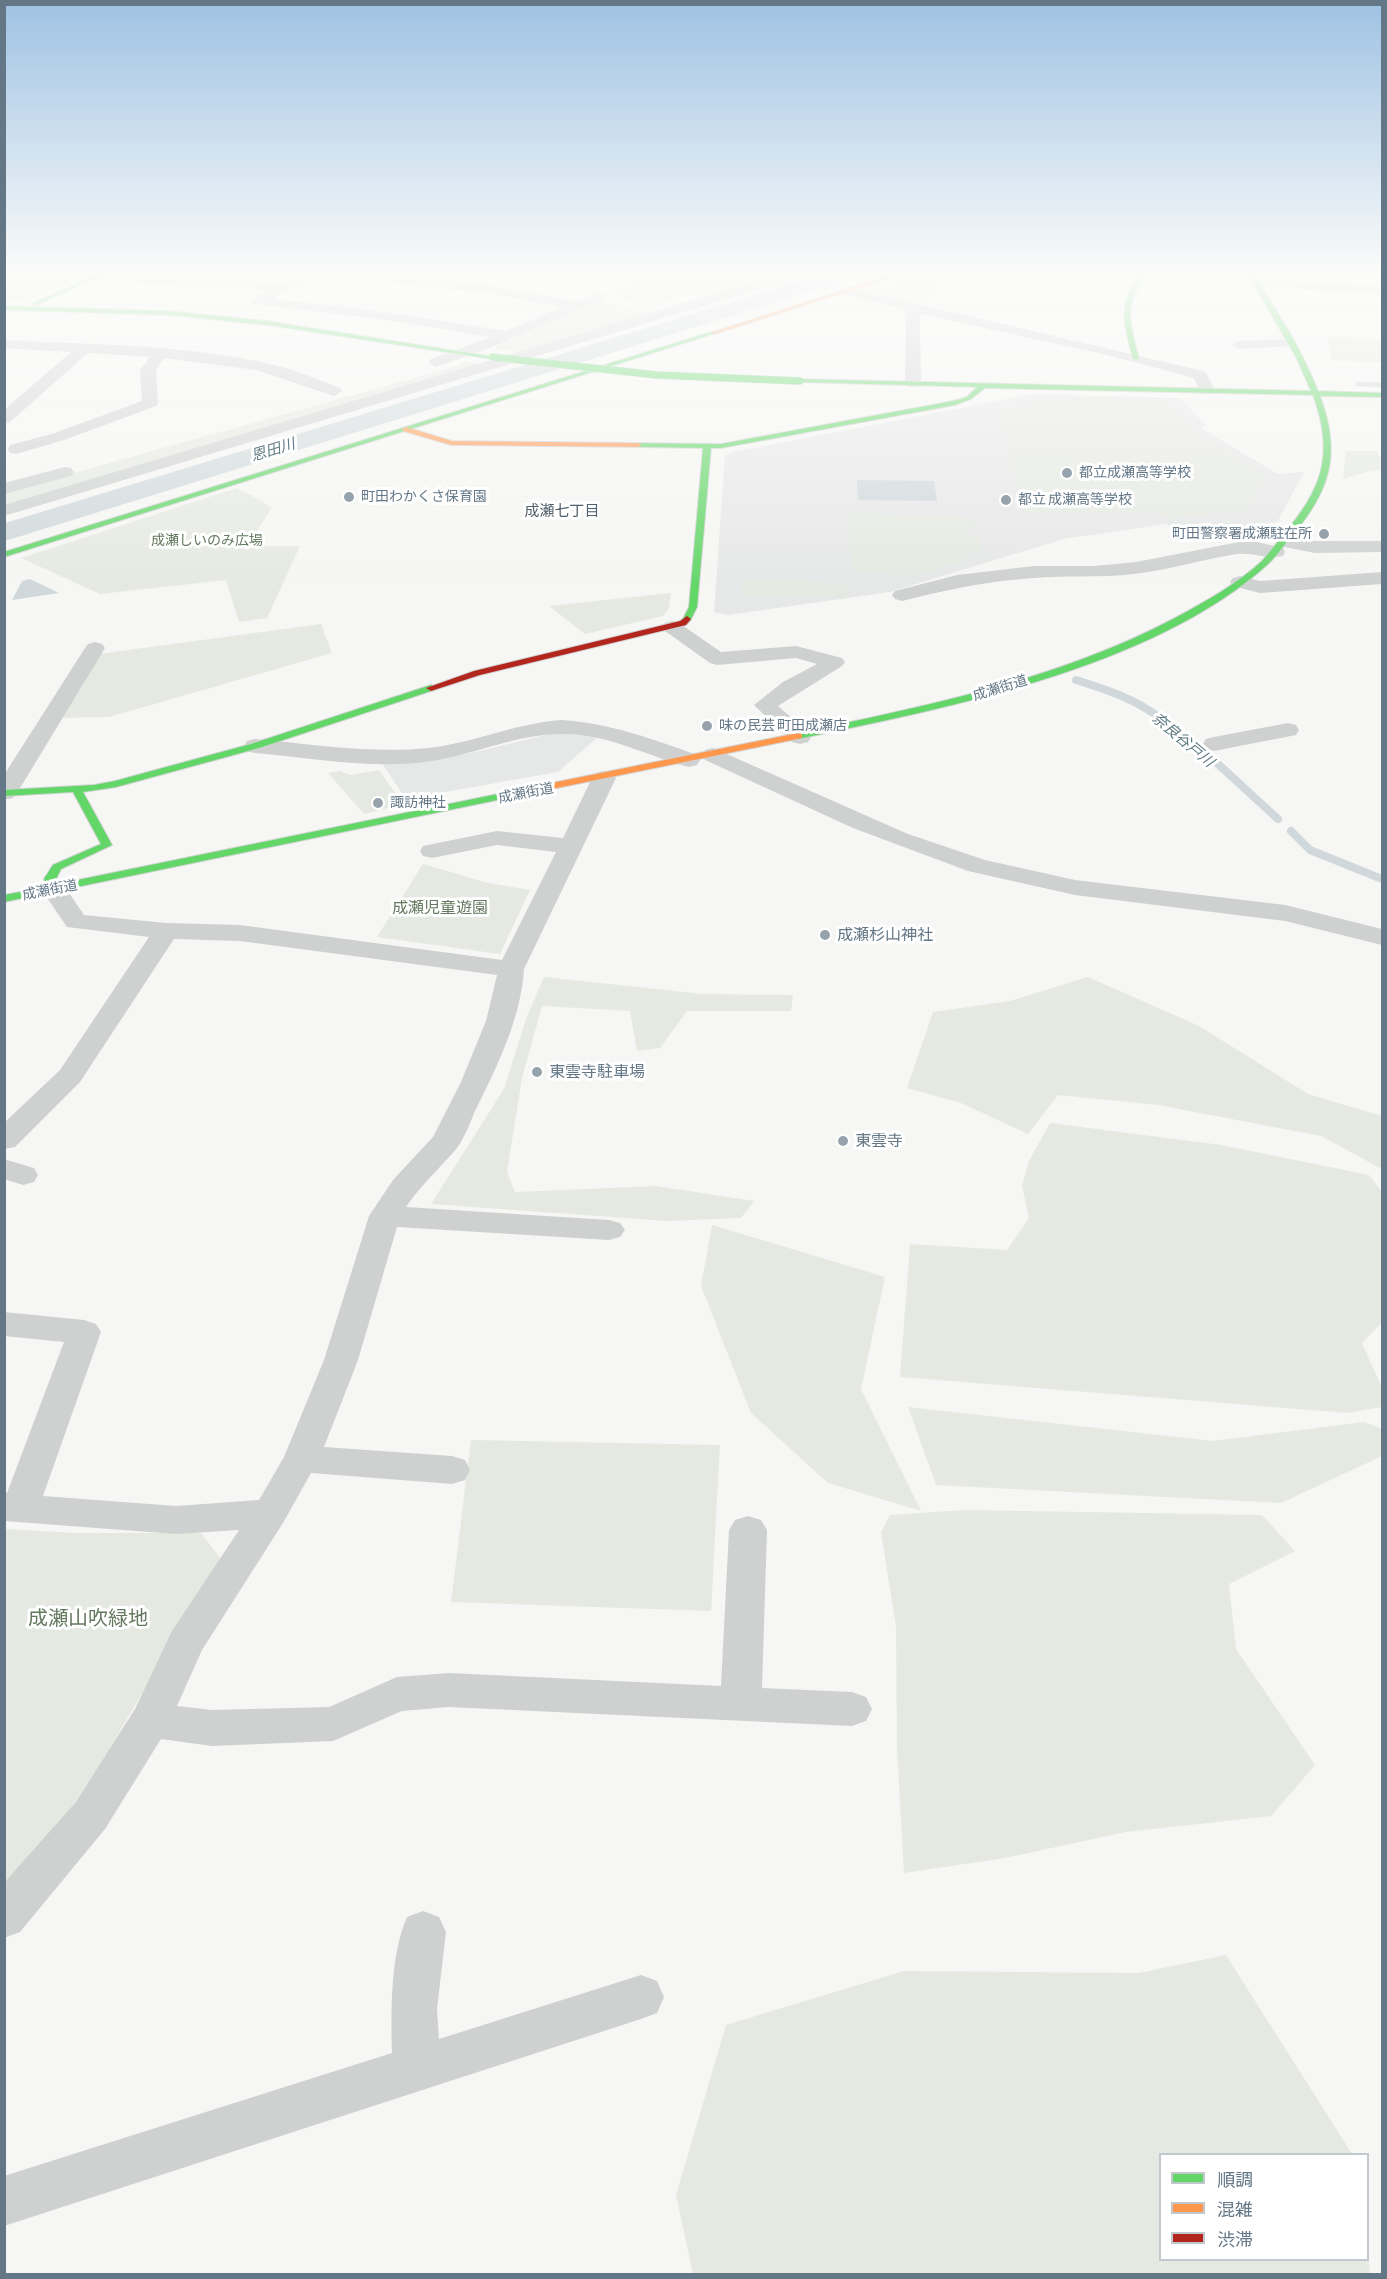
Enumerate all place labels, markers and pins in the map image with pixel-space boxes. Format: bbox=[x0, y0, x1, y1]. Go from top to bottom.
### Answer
place label: 都立成瀬高等学校 bbox=[1079, 465, 1191, 481]
marker: 都立成瀬高等学校 bbox=[1060, 466, 1074, 480]
place label: 町田わかくさ保育園 bbox=[361, 489, 487, 505]
marker: 町田わかくさ保育園 bbox=[342, 490, 356, 504]
place label: 都立 成瀬高等学校 bbox=[1018, 492, 1132, 508]
marker: 都立 成瀬高等学校 bbox=[999, 493, 1013, 507]
place label: 町田警察署成瀬駐在所 bbox=[1172, 526, 1312, 542]
marker: 町田警察署成瀬駐在所 bbox=[1317, 527, 1331, 541]
place label: 味の民芸 町田成瀬店 bbox=[719, 718, 847, 734]
marker: 味の民芸 町田成瀬店 bbox=[700, 719, 714, 733]
place label: 諏訪神社 bbox=[390, 795, 446, 811]
marker: 諏訪神社 bbox=[371, 796, 385, 810]
place label: 成瀬杉山神社 bbox=[837, 925, 933, 945]
marker: 成瀬杉山神社 bbox=[818, 928, 832, 942]
place label: 東雲寺駐車場 bbox=[549, 1062, 645, 1082]
marker: 東雲寺駐車場 bbox=[530, 1065, 544, 1079]
place label: 東雲寺 bbox=[855, 1131, 903, 1151]
marker: 東雲寺 bbox=[836, 1134, 850, 1148]

